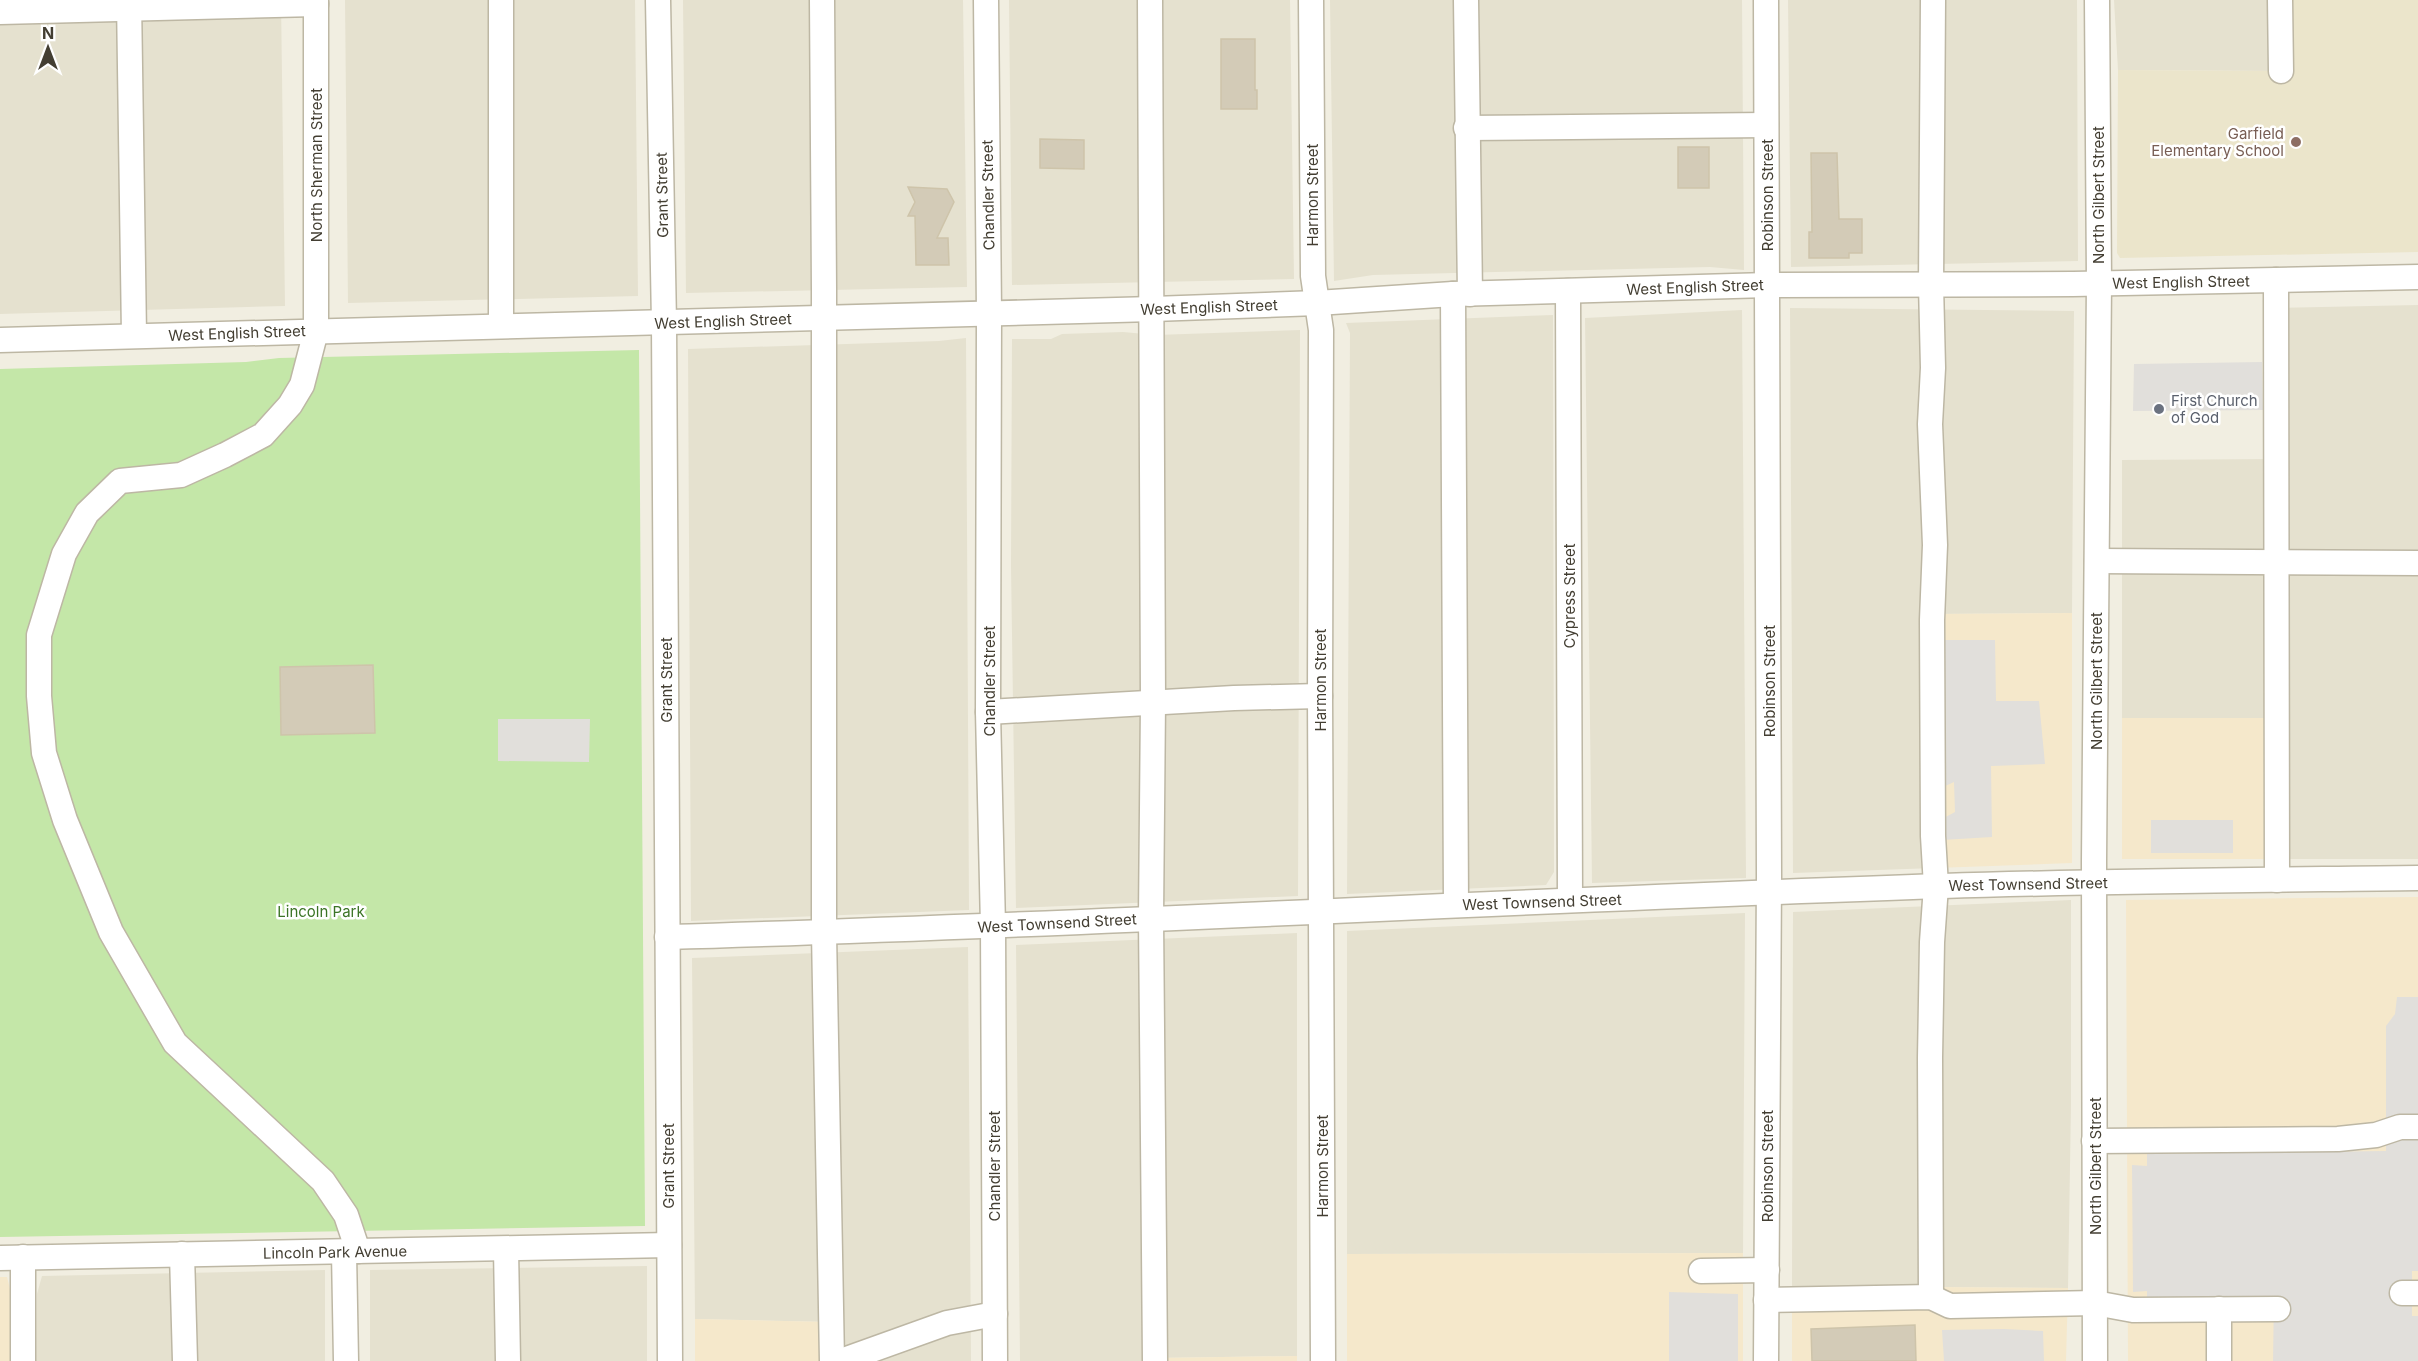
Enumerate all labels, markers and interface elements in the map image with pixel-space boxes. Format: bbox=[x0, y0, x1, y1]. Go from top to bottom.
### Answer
north arrow bbox=[18, 18, 78, 78]
text: N bbox=[42, 23, 54, 43]
street label: North Sherman Street bbox=[307, 88, 326, 242]
place label: Garfield Elementary School bbox=[2151, 124, 2284, 160]
street label: North Gilbert Street bbox=[2089, 126, 2108, 264]
marker: Garfield Elementary School bbox=[2289, 135, 2303, 149]
street label: Chandler Street bbox=[978, 139, 998, 251]
street label: Robinson Street bbox=[1758, 139, 1777, 251]
street label: Harmon Street bbox=[1303, 143, 1322, 247]
street label: Grant Street bbox=[652, 152, 672, 238]
street label: West English Street bbox=[2112, 271, 2250, 293]
street label: West English Street bbox=[1626, 275, 1764, 299]
street label: West English Street bbox=[1140, 295, 1278, 319]
street label: West English Street bbox=[654, 309, 792, 333]
street label: West English Street bbox=[168, 321, 306, 345]
place label: First Church of God bbox=[2171, 391, 2258, 427]
marker: First Church of God bbox=[2152, 402, 2166, 416]
street label: Cypress Street bbox=[1560, 543, 1579, 649]
street label: North Gilbert Street bbox=[2087, 612, 2106, 750]
street label: Chandler Street bbox=[980, 625, 999, 736]
street label: Robinson Street bbox=[1760, 625, 1779, 737]
street label: Harmon Street bbox=[1311, 628, 1330, 732]
street label: Grant Street bbox=[657, 637, 676, 723]
street label: West Townsend Street bbox=[1948, 873, 2108, 895]
street label: West Townsend Street bbox=[1462, 890, 1622, 914]
park label: Lincoln Park bbox=[277, 902, 365, 921]
street label: West Townsend Street bbox=[977, 909, 1137, 937]
street label: North Gilbert Street bbox=[2086, 1097, 2105, 1235]
street label: Chandler Street bbox=[985, 1110, 1004, 1221]
street label: Robinson Street bbox=[1758, 1110, 1777, 1222]
street label: Harmon Street bbox=[1313, 1114, 1332, 1218]
street label: Grant Street bbox=[659, 1123, 678, 1209]
street label: Lincoln Park Avenue bbox=[263, 1241, 407, 1263]

